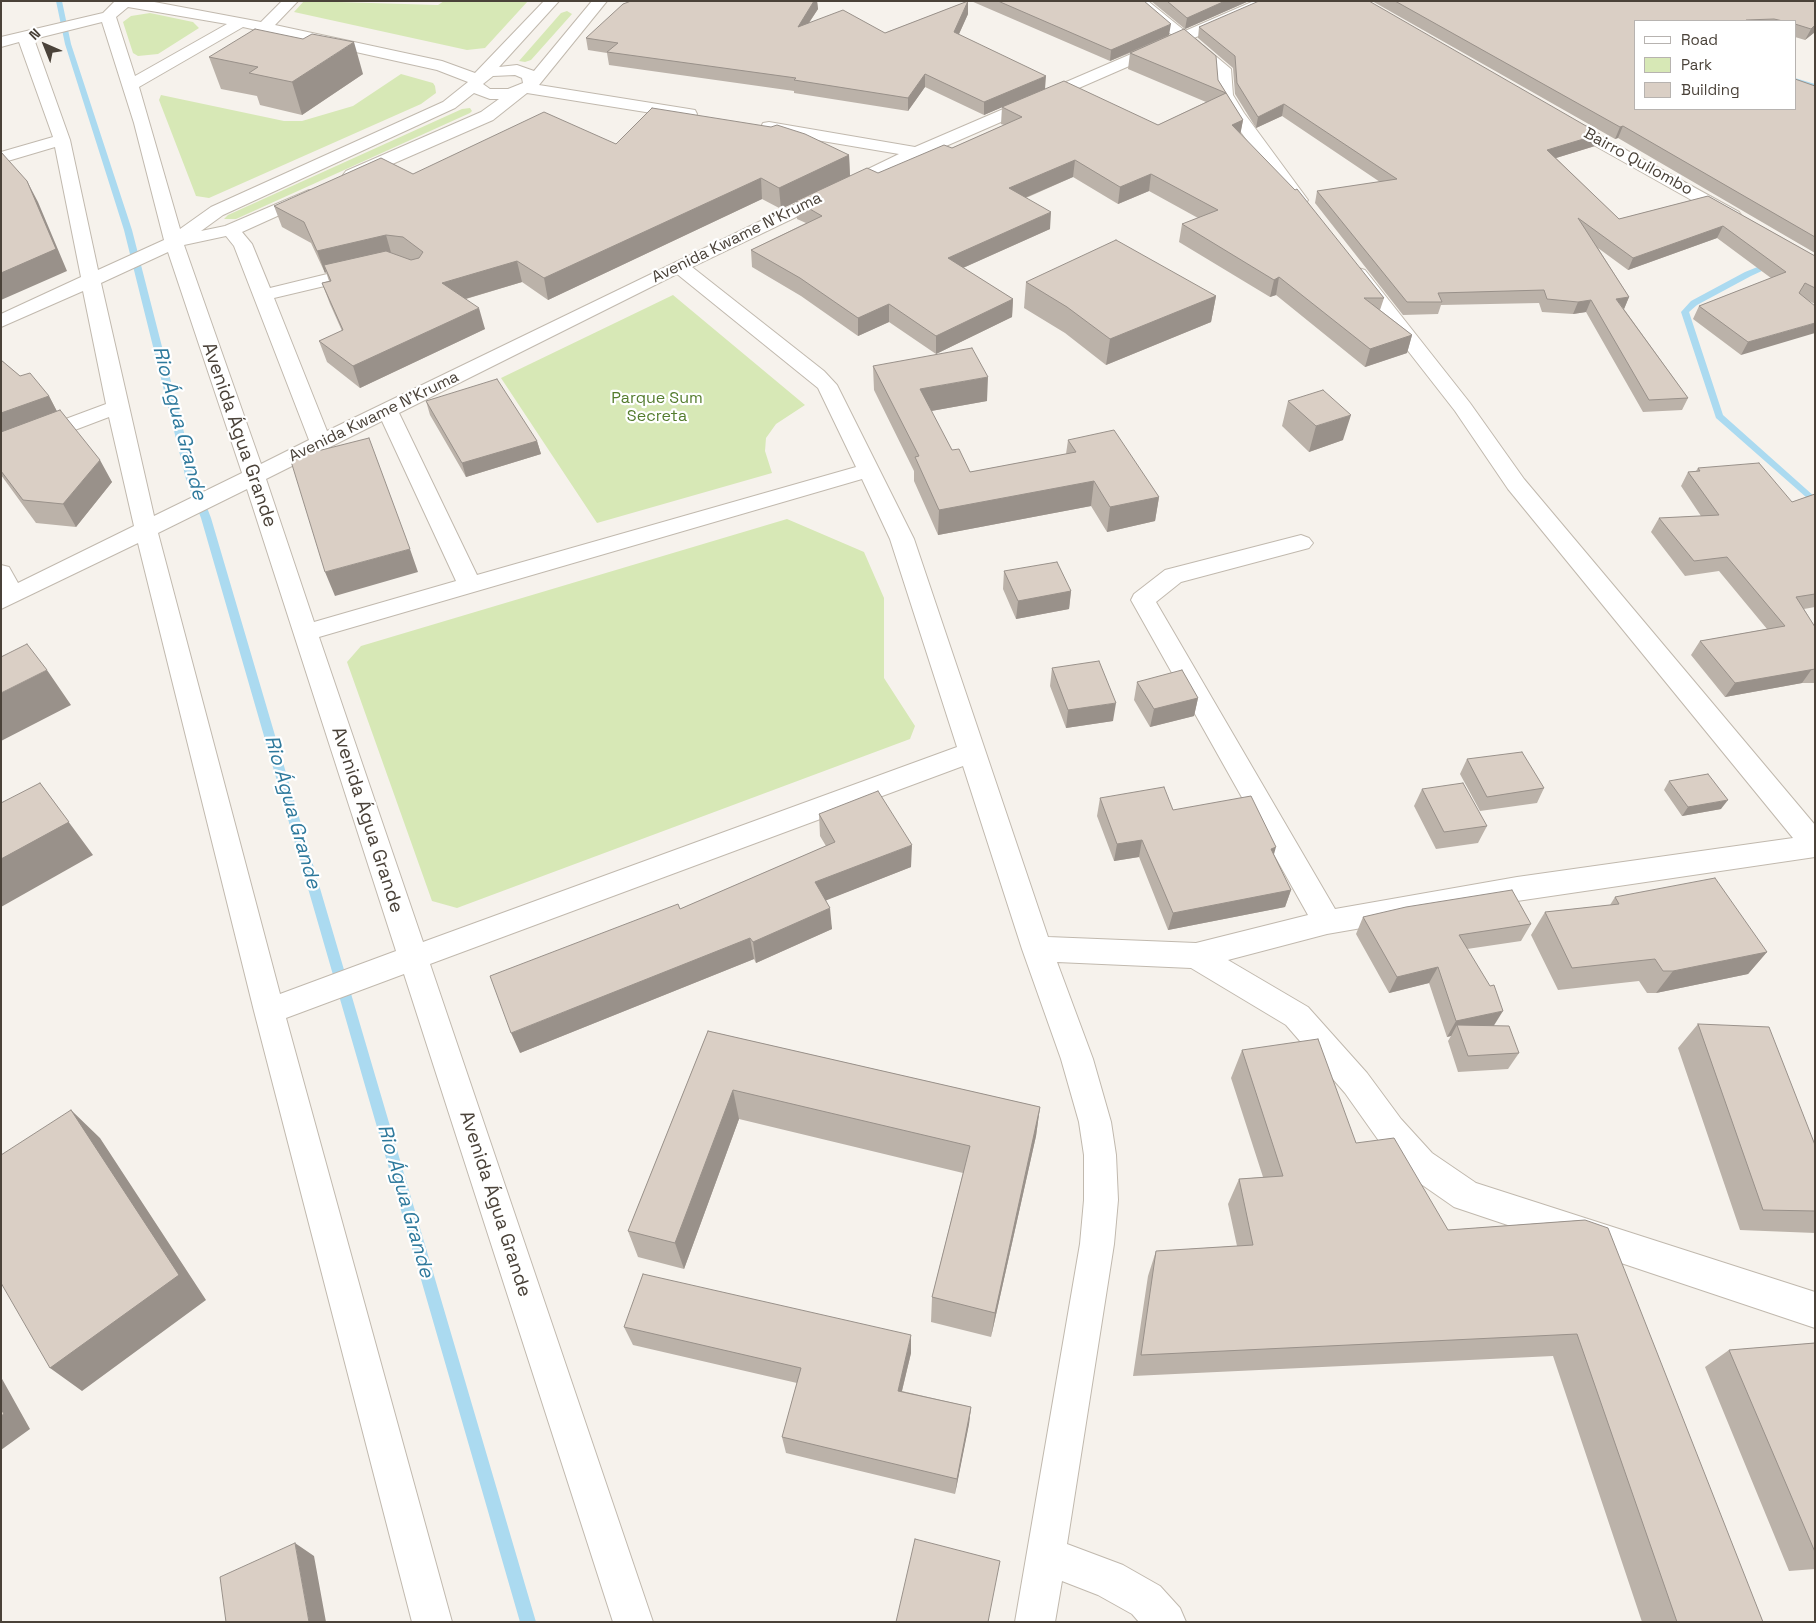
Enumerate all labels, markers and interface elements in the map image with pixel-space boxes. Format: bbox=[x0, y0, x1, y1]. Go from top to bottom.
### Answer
north arrow bbox=[20, 20, 70, 70]
legend bbox=[1634, 20, 1796, 110]
text: N bbox=[25, 24, 44, 44]
text: Road bbox=[1681, 30, 1718, 49]
text: Park bbox=[1681, 55, 1712, 74]
text: Building bbox=[1681, 80, 1740, 99]
street label: Bairro Quilombo bbox=[1580, 124, 1696, 200]
street label: Avenida Kwame N’Kruma bbox=[649, 188, 825, 288]
street label: Avenida Água Grande bbox=[197, 340, 281, 530]
water label: Rio Água Grande bbox=[147, 343, 211, 503]
street label: Avenida Kwame N’Kruma bbox=[286, 367, 462, 467]
park label: Parque Sum Secreta bbox=[611, 389, 703, 427]
street label: Avenida Água Grande bbox=[326, 724, 408, 916]
water label: Rio Água Grande bbox=[259, 733, 325, 891]
street label: Avenida Água Grande bbox=[454, 1108, 536, 1300]
water label: Rio Água Grande bbox=[372, 1122, 438, 1280]

